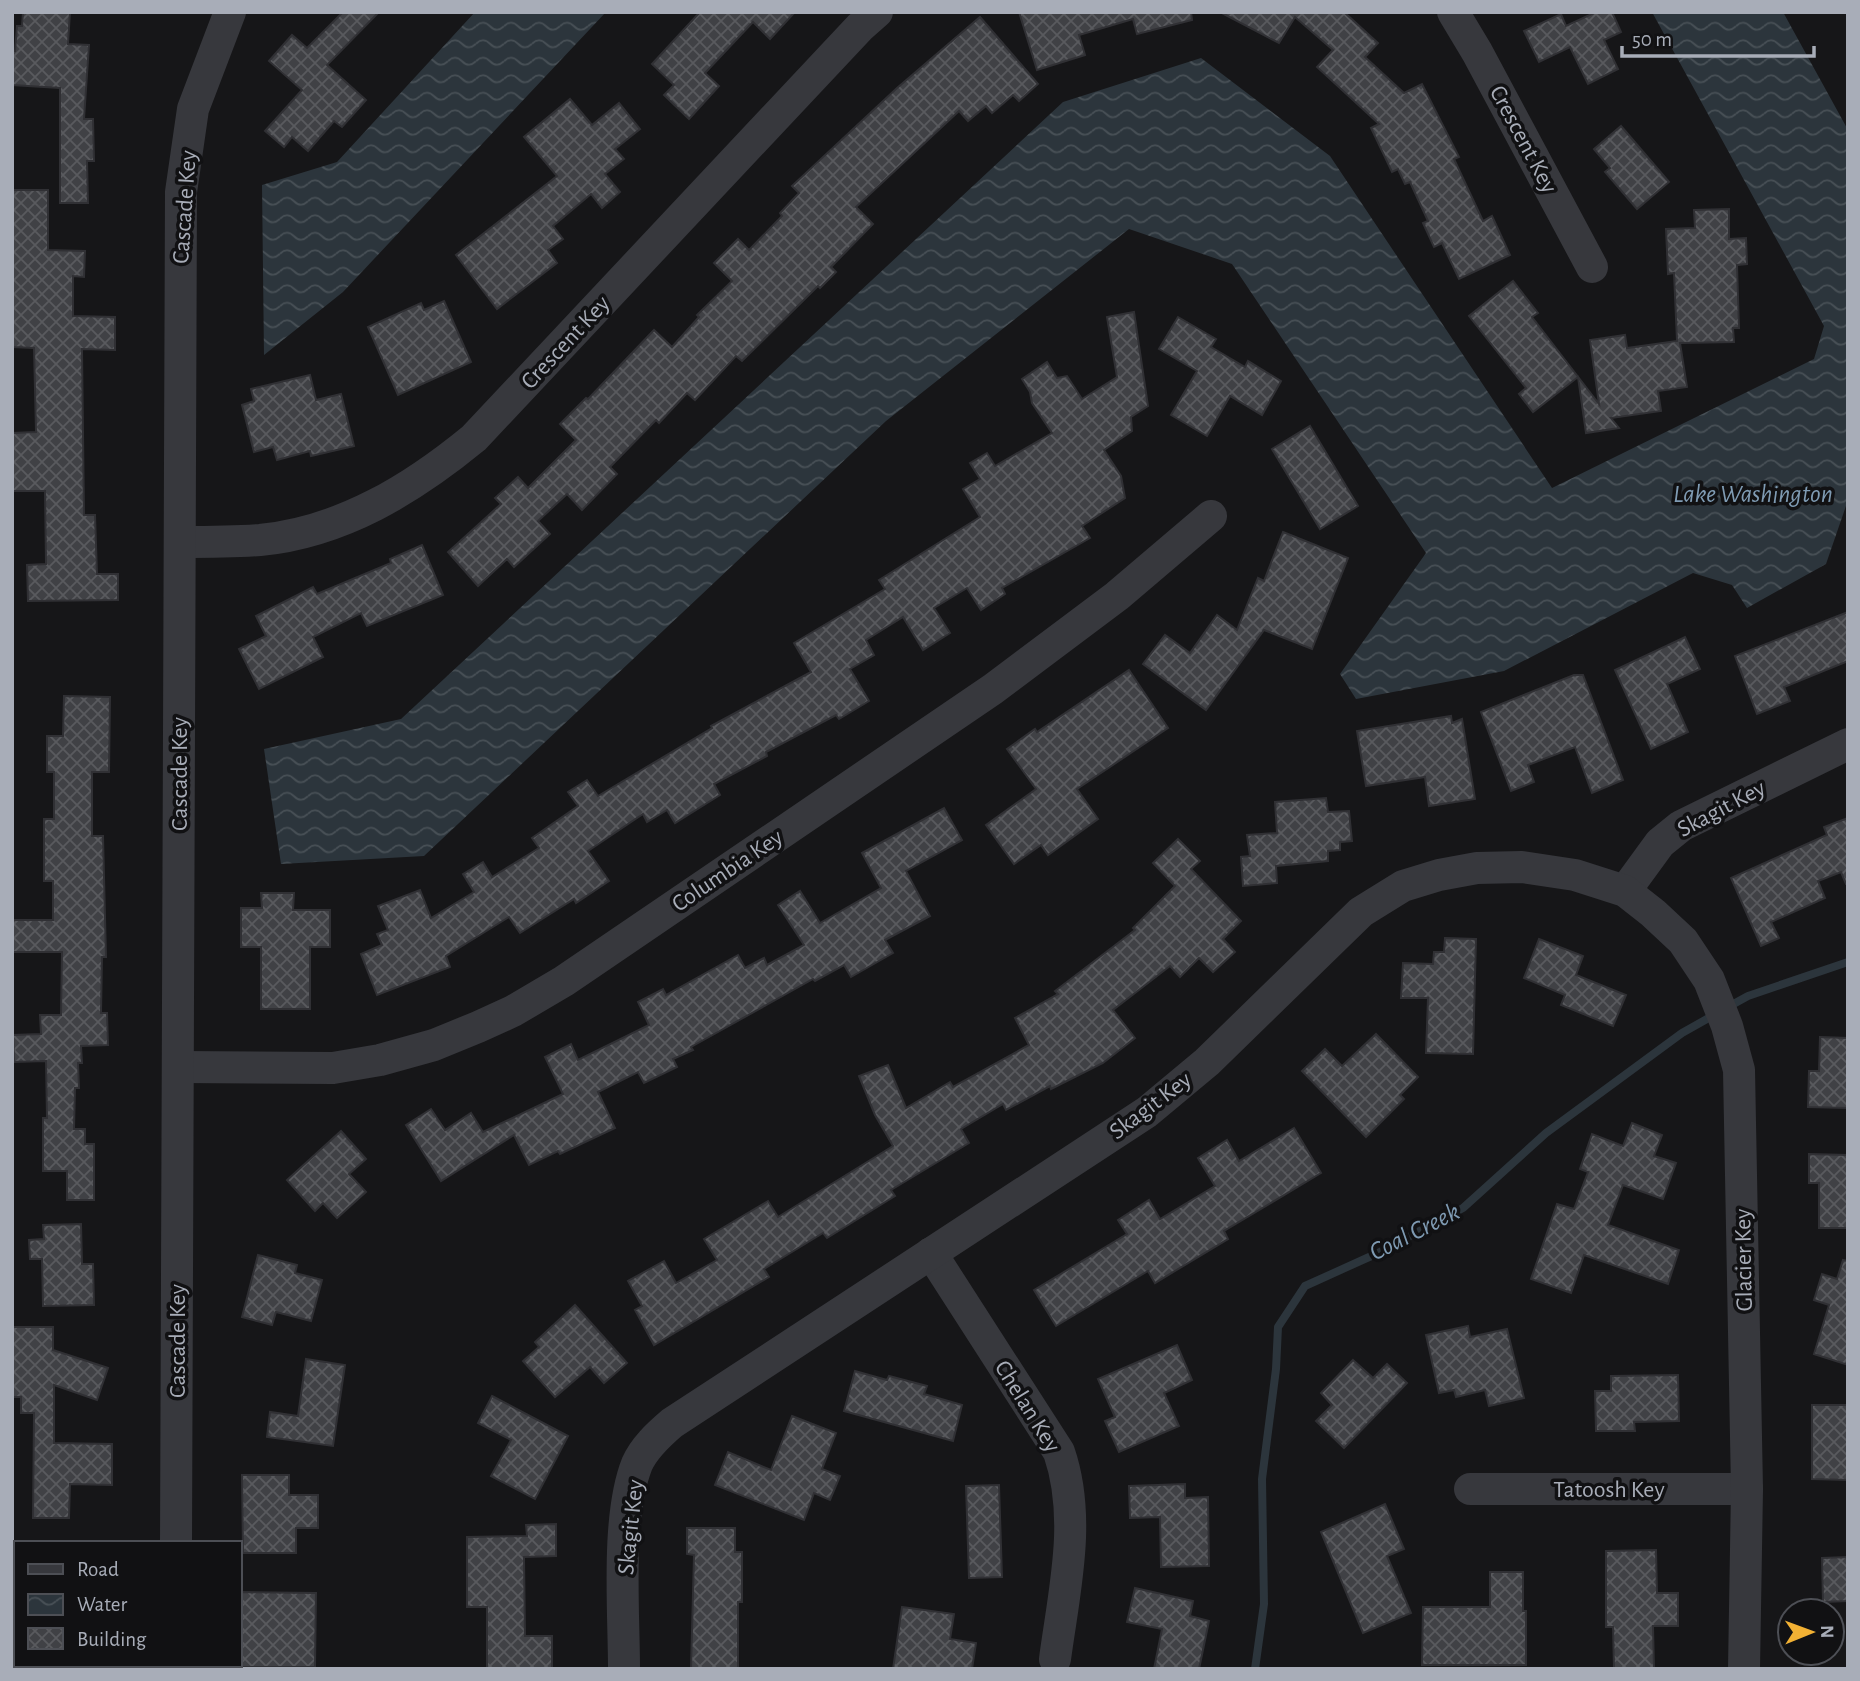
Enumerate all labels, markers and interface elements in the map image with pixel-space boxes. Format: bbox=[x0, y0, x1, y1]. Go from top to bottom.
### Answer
scale bar bbox=[1622, 14, 1814, 58]
text: 50 m bbox=[1632, 29, 1672, 50]
street label: Crescent Key bbox=[1485, 82, 1561, 197]
street label: Cascade Key bbox=[169, 149, 201, 265]
street label: Crescent Key bbox=[517, 291, 615, 394]
water label: Lake Washington bbox=[1673, 481, 1833, 507]
street label: Cascade Key bbox=[168, 717, 192, 831]
street label: Skagit Key bbox=[1674, 776, 1769, 842]
street label: Columbia Key bbox=[668, 825, 787, 917]
street label: Skagit Key bbox=[1105, 1067, 1196, 1144]
water label: Coal Creek bbox=[1365, 1198, 1464, 1266]
street label: Glacier Key bbox=[1731, 1208, 1757, 1312]
street label: Cascade Key bbox=[166, 1284, 190, 1398]
street label: Chelan Key bbox=[990, 1356, 1065, 1457]
street label: Skagit Key bbox=[614, 1478, 648, 1576]
street label: Tatoosh Key bbox=[1553, 1478, 1665, 1502]
legend bbox=[14, 1541, 242, 1667]
text: Road bbox=[77, 1559, 119, 1580]
text: Water bbox=[77, 1594, 127, 1615]
north arrow bbox=[1776, 1597, 1846, 1667]
text: N bbox=[1817, 1625, 1836, 1639]
text: Building bbox=[77, 1629, 147, 1650]

